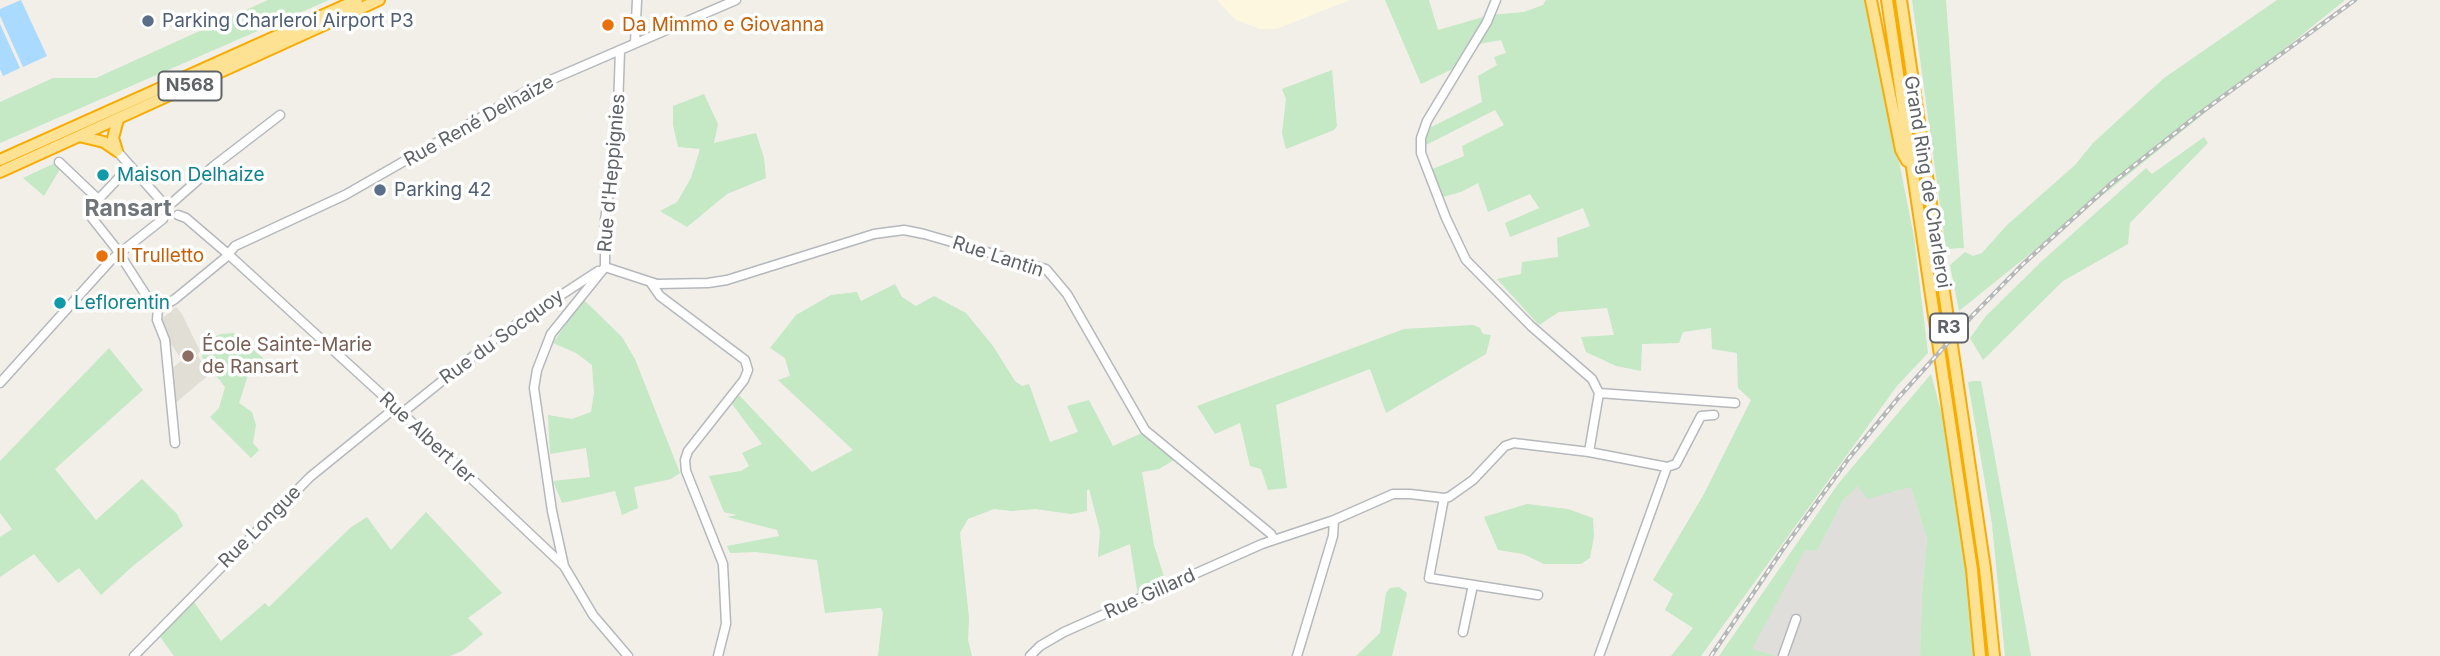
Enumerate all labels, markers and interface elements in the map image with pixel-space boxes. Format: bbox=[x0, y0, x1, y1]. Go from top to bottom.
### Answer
place label: Parking Charleroi Airport P3 bbox=[162, 10, 414, 32]
marker: Parking Charleroi Airport P3 bbox=[140, 13, 156, 29]
place label: Da Mimmo e Giovanna bbox=[622, 14, 824, 36]
marker: Da Mimmo e Giovanna bbox=[600, 17, 616, 33]
street label: Rue René Delhaize bbox=[400, 70, 558, 172]
road number: N568 bbox=[158, 72, 222, 100]
street label: Grand Ring de Charleroi bbox=[1899, 74, 1955, 290]
street label: Rue d'Heppignies bbox=[594, 93, 630, 253]
place label: Maison Delhaize bbox=[117, 164, 265, 186]
marker: Maison Delhaize bbox=[95, 167, 111, 183]
place label: Parking 42 bbox=[394, 179, 491, 201]
marker: Parking 42 bbox=[372, 182, 388, 198]
district label: Ransart bbox=[84, 195, 172, 223]
street label: Rue Lantin bbox=[950, 232, 1046, 282]
place label: Il Trulletto bbox=[116, 245, 204, 267]
marker: Il Trulletto bbox=[94, 248, 110, 264]
street label: Rue du Socquoy bbox=[436, 285, 568, 389]
place label: Leflorentin bbox=[74, 292, 170, 314]
marker: Leflorentin bbox=[52, 295, 68, 311]
road number: R3 bbox=[1930, 314, 1968, 342]
place label: École Sainte-Marie de Ransart bbox=[202, 334, 372, 378]
marker: École Sainte-Marie de Ransart bbox=[180, 348, 196, 364]
street label: Rue Albert Ier bbox=[374, 388, 480, 488]
street label: Rue Longue bbox=[214, 481, 306, 573]
street label: Rue Gillard bbox=[1101, 564, 1199, 624]

